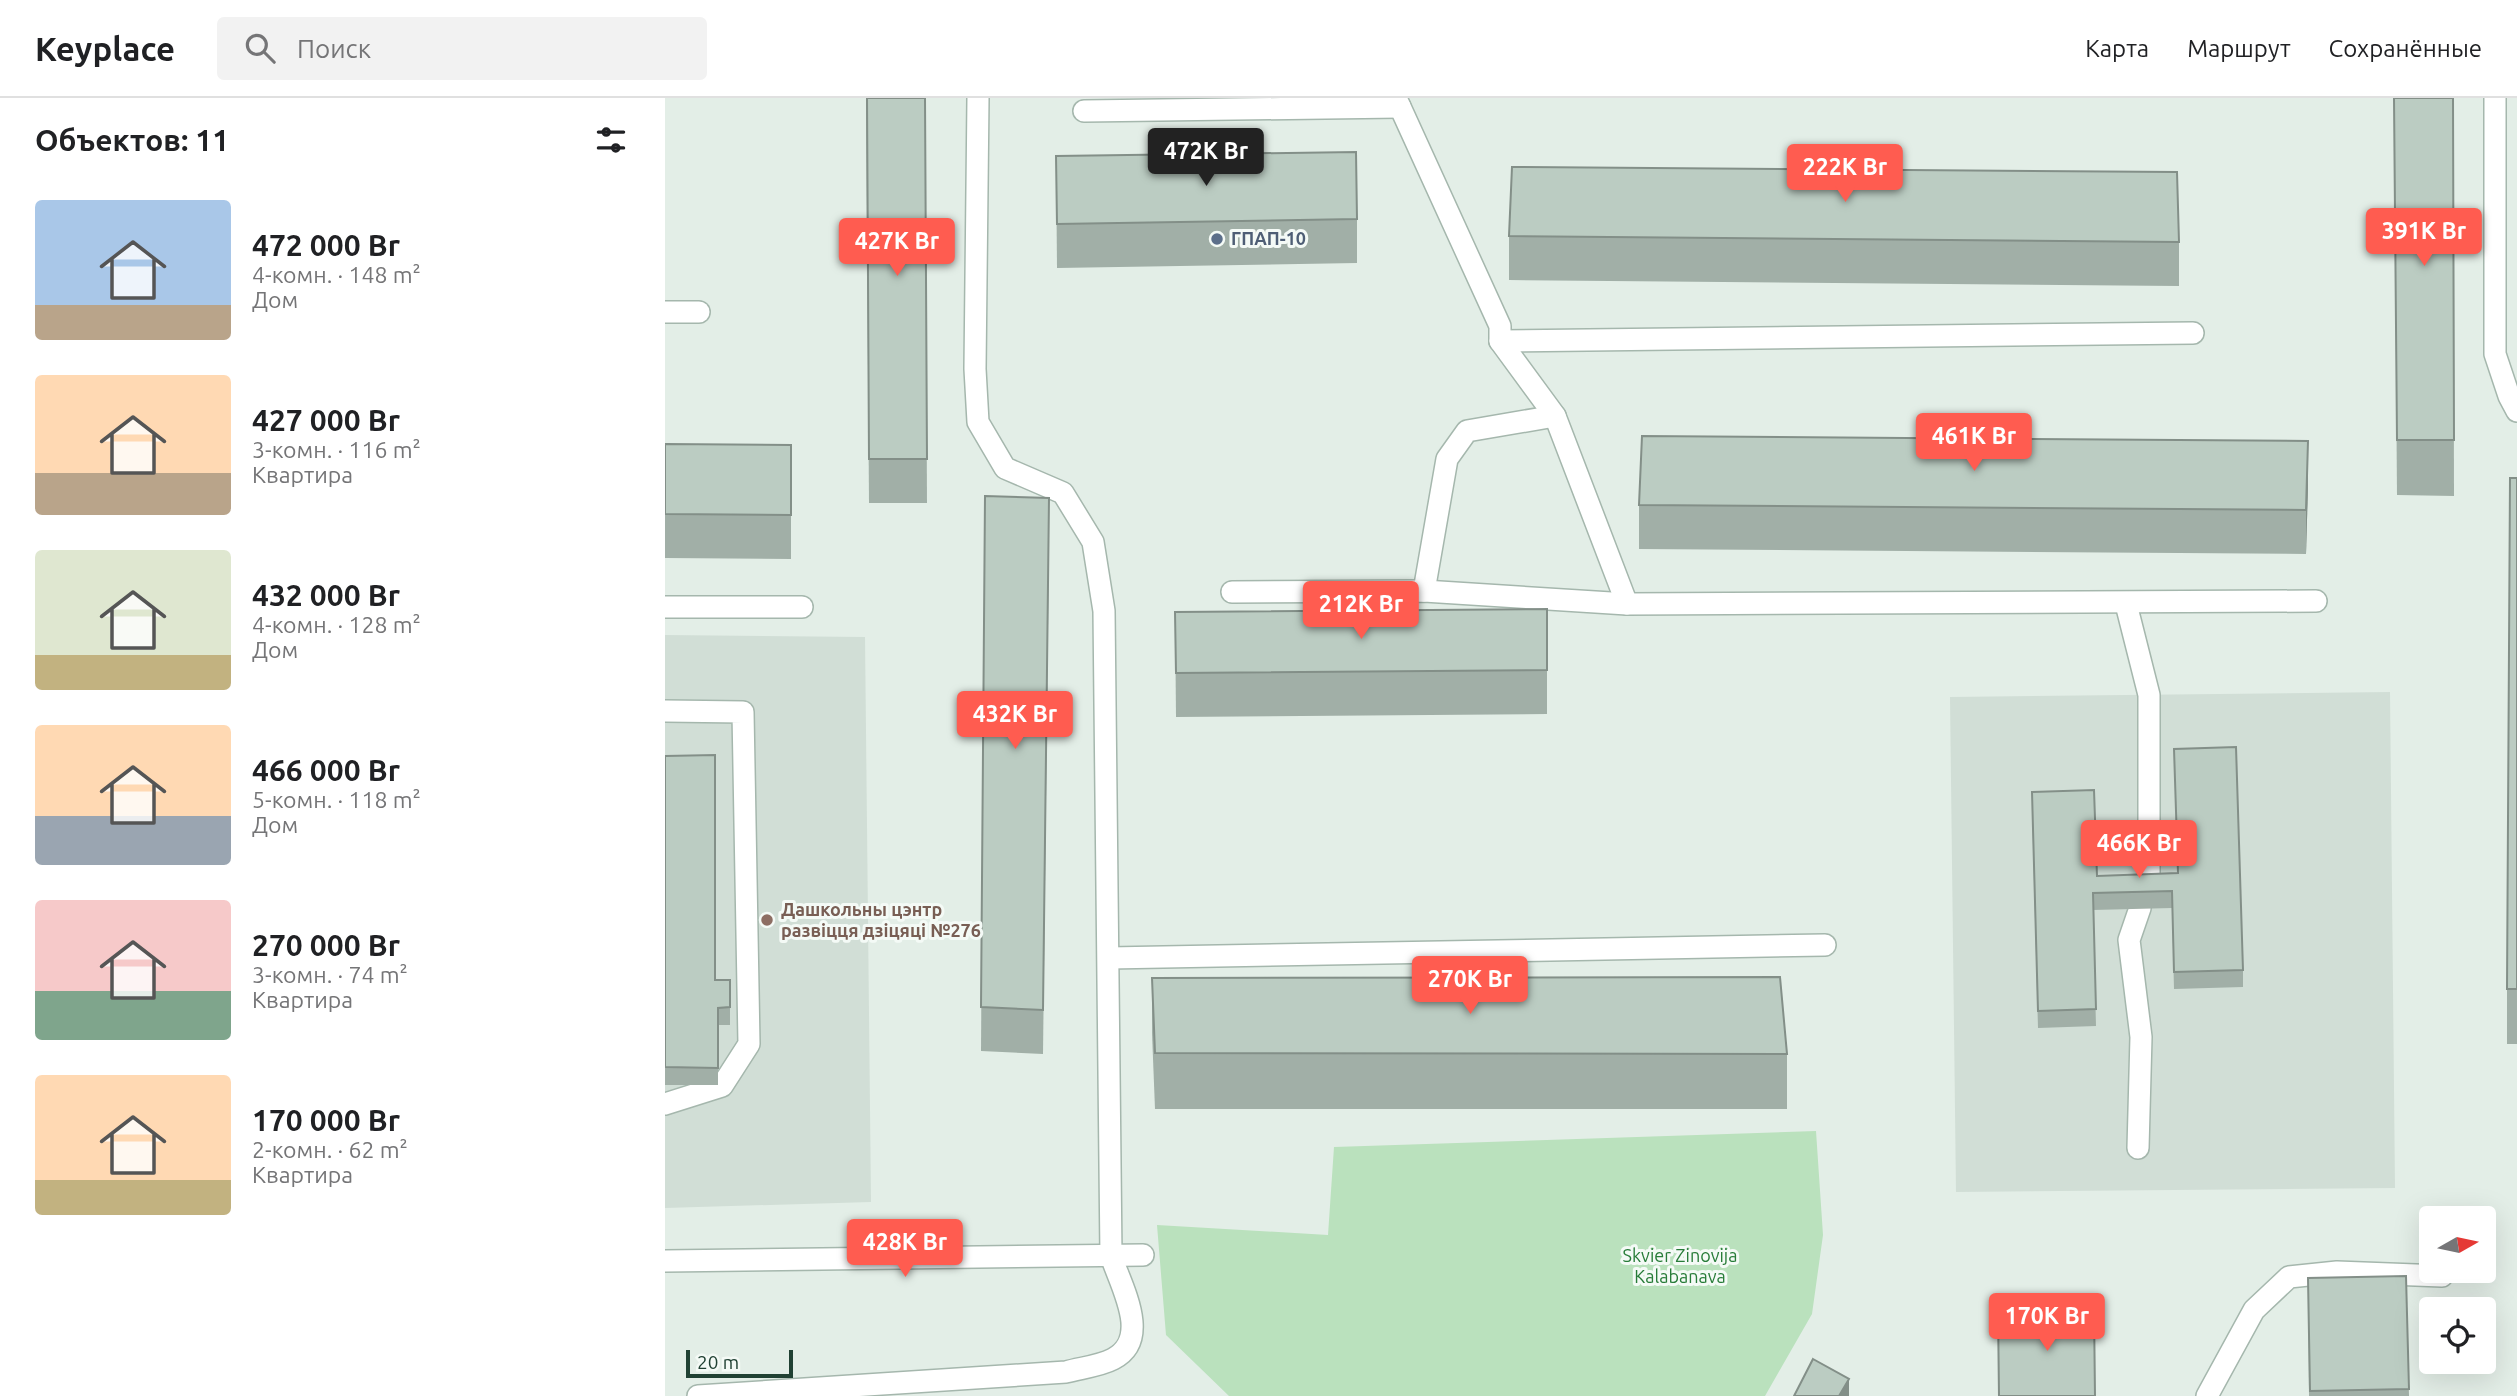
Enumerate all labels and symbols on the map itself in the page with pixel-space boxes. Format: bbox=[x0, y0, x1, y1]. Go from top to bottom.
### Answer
pin: 472K Br bbox=[1141, 129, 1271, 188]
pin: 222K Br bbox=[1780, 144, 1910, 204]
pin: 391K Br bbox=[2359, 208, 2489, 268]
pin: 427K Br bbox=[832, 218, 962, 278]
place label: ГПАП-10 bbox=[1231, 228, 1306, 248]
marker: ГПАП-10 bbox=[1209, 231, 1225, 247]
pin: 461K Br bbox=[1909, 414, 2039, 473]
pin: 212K Br bbox=[1296, 582, 1426, 641]
pin: 432K Br bbox=[950, 692, 1080, 751]
pin: 466K Br bbox=[2074, 820, 2204, 880]
place label: Дашкольны цэнтр развіцця дзіцяці №276 bbox=[781, 899, 981, 940]
marker: Дашкольны цэнтр развіцця дзіцяці №276 bbox=[759, 912, 775, 928]
pin: 270K Br bbox=[1405, 956, 1535, 1016]
north arrow bbox=[2419, 1206, 2495, 1283]
pin: 428K Br bbox=[840, 1220, 970, 1279]
park label: Skvier Zinovija Kalabanava bbox=[1623, 1245, 1737, 1286]
pin: 170K Br bbox=[1982, 1294, 2112, 1353]
scale bar bbox=[686, 1347, 793, 1379]

